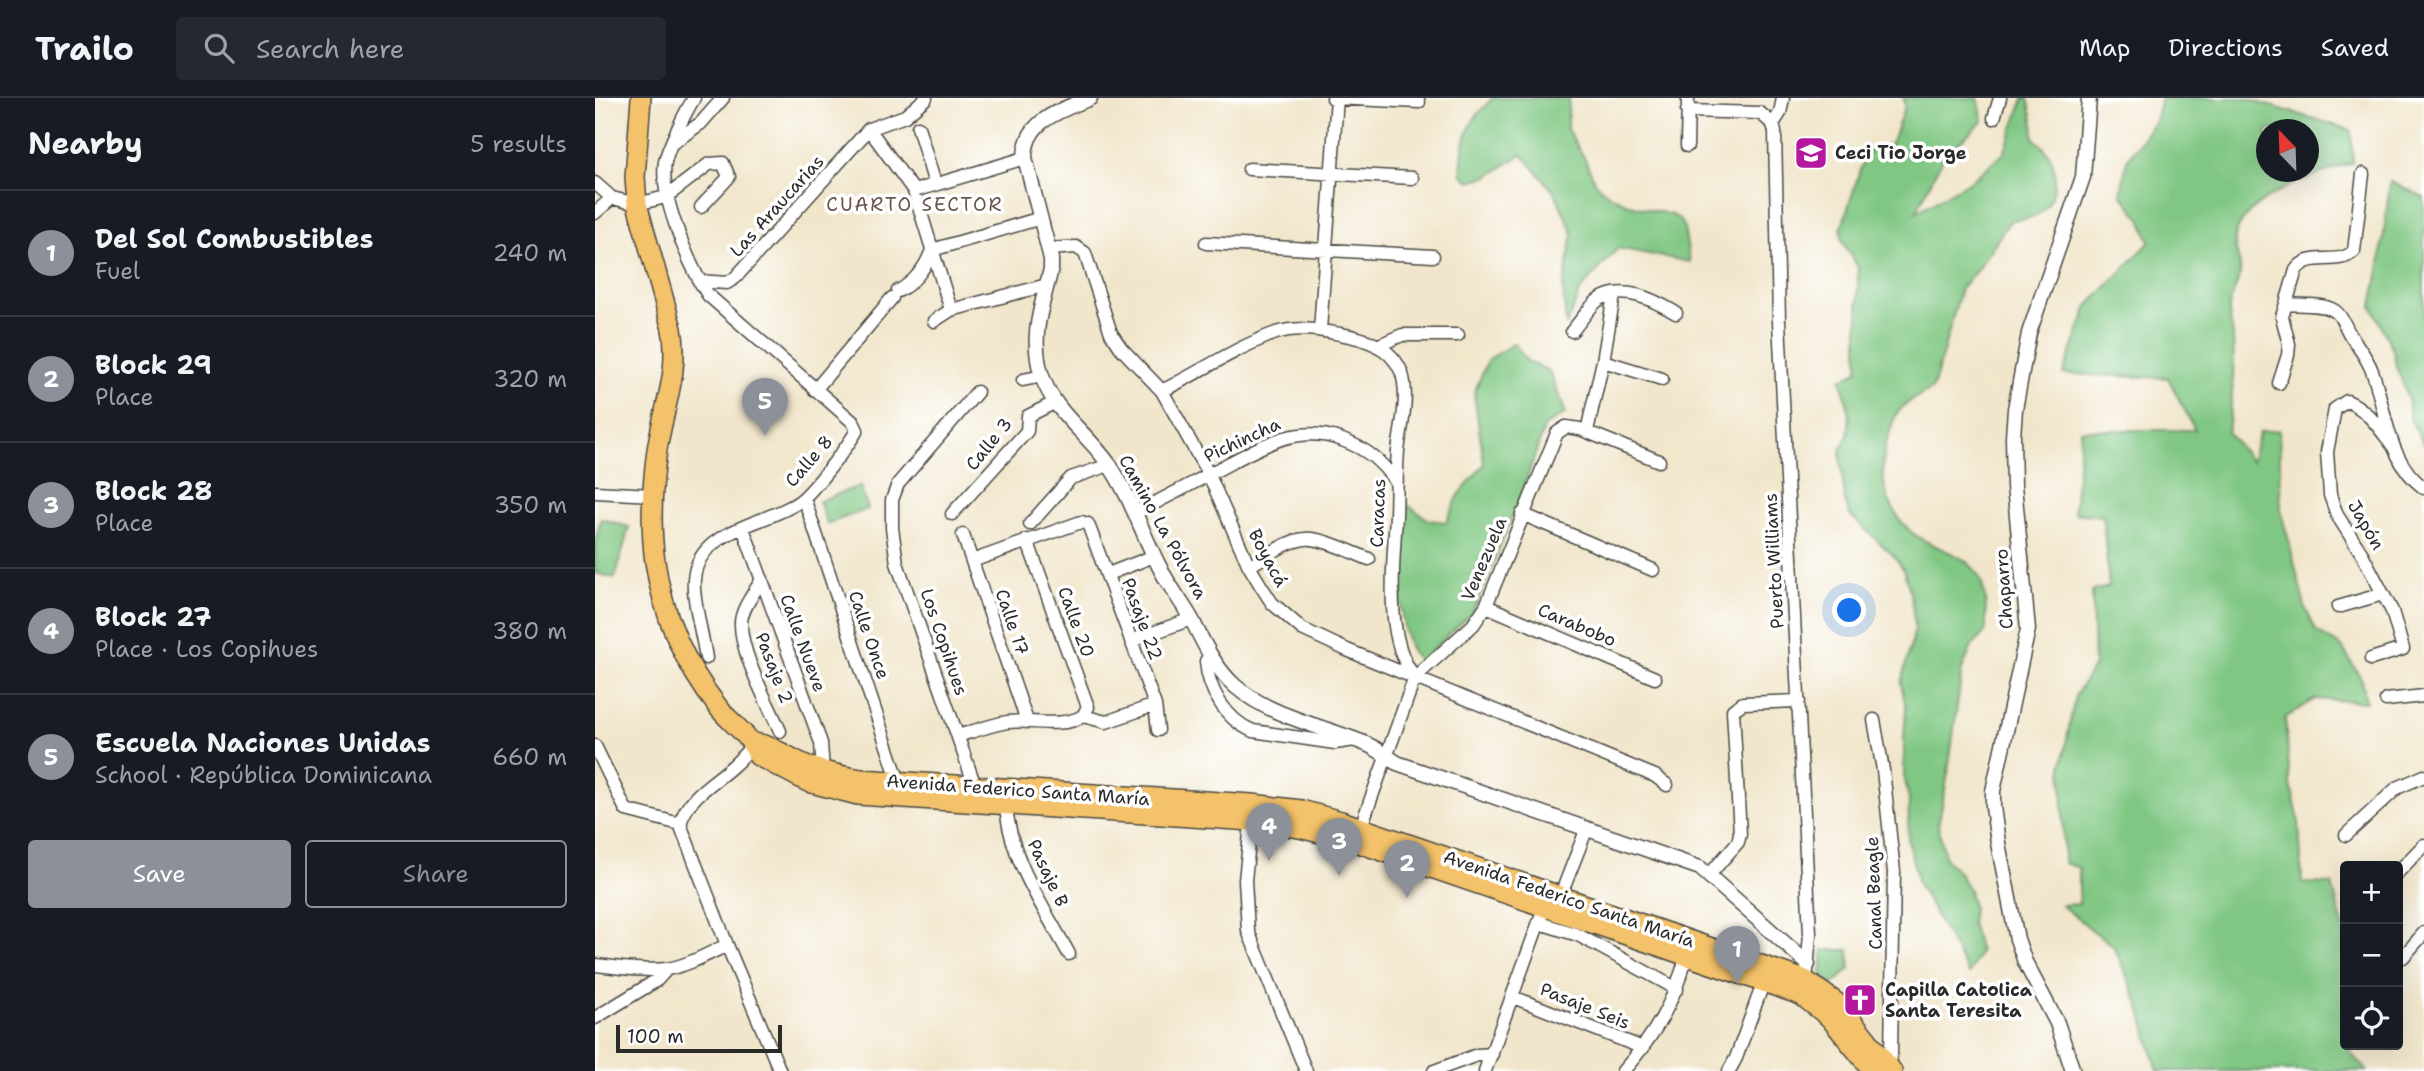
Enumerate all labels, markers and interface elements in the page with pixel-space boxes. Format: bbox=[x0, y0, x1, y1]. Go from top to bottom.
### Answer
search box bbox=[176, 17, 666, 80]
text: Trailo bbox=[35, 26, 134, 71]
icon: search bbox=[200, 29, 238, 67]
text: Search here bbox=[256, 31, 405, 66]
text: Map bbox=[2079, 32, 2130, 64]
text: Directions bbox=[2168, 32, 2283, 64]
text: Saved bbox=[2321, 32, 2389, 64]
north arrow bbox=[2256, 119, 2319, 182]
text: Nearby bbox=[28, 123, 143, 164]
text: 5 results bbox=[470, 129, 567, 159]
school or university icon: Ceci Tio Jorge bbox=[1792, 134, 1830, 172]
place label: Ceci Tio Jorge bbox=[1835, 141, 1967, 165]
street label: Las Araucarias bbox=[725, 150, 829, 262]
district label: CUARTO SECTOR bbox=[826, 192, 1004, 217]
text: Del Sol Combustibles bbox=[95, 221, 373, 256]
text: 1 bbox=[46, 238, 56, 268]
text: 240 m bbox=[493, 238, 567, 268]
text: Fuel bbox=[95, 256, 140, 286]
text: Block 29 bbox=[95, 347, 212, 382]
text: 2 bbox=[43, 364, 59, 394]
text: 320 m bbox=[493, 364, 567, 394]
pin: 5 bbox=[742, 378, 788, 436]
text: Place bbox=[95, 382, 154, 412]
street label: Pichincha bbox=[1200, 412, 1284, 468]
street label: Calle 3 bbox=[960, 413, 1018, 475]
street label: Calle 8 bbox=[780, 430, 838, 492]
street label: Camino La Pólvora bbox=[1113, 451, 1213, 603]
text: Block 28 bbox=[95, 473, 213, 508]
street label: Caracas bbox=[1365, 478, 1391, 548]
text: 3 bbox=[43, 490, 59, 520]
text: 350 m bbox=[494, 490, 567, 520]
street label: Puerto Williams bbox=[1758, 493, 1790, 629]
street label: Japón bbox=[2342, 496, 2390, 554]
text: Place bbox=[95, 508, 154, 538]
street label: Venezuela bbox=[1456, 513, 1512, 605]
street label: Boyacá bbox=[1243, 525, 1293, 591]
street label: Chaparro bbox=[1989, 548, 2019, 630]
street label: Pasaje 22 bbox=[1116, 575, 1168, 663]
street label: Calle 20 bbox=[1052, 583, 1100, 661]
street label: Los Copihues bbox=[914, 585, 974, 699]
street label: Calle 17 bbox=[990, 586, 1034, 658]
street label: Calle Once bbox=[843, 588, 895, 682]
street label: Calle Nueve bbox=[774, 591, 832, 695]
your location bbox=[1832, 593, 1866, 627]
street label: Carabobo bbox=[1534, 598, 1620, 652]
text: Block 27 bbox=[95, 599, 212, 634]
text: 4 bbox=[43, 616, 59, 646]
text: 380 m bbox=[492, 616, 567, 646]
street label: Pasaje 2 bbox=[750, 629, 798, 707]
text: Place · Los Copihues bbox=[95, 634, 318, 664]
text: Escuela Naciones Unidas bbox=[95, 725, 430, 760]
text: 5 bbox=[44, 742, 58, 772]
text: 660 m bbox=[492, 742, 567, 772]
text: School · República Dominicana bbox=[95, 760, 432, 790]
street label: Avenida Federico Santa María bbox=[885, 769, 1151, 811]
pin: 4 bbox=[1246, 803, 1292, 861]
pin: 3 bbox=[1316, 818, 1362, 876]
street label: Pasaje B bbox=[1022, 835, 1074, 911]
street label: Canal Beagle bbox=[1860, 836, 1888, 950]
button: Save bbox=[28, 840, 291, 908]
button: Share bbox=[305, 840, 567, 908]
pin: 2 bbox=[1384, 840, 1430, 898]
street label: Avenida Federico Santa María bbox=[1440, 845, 1698, 953]
map controls bbox=[2340, 861, 2403, 1050]
button: + bbox=[2340, 861, 2403, 924]
button: − bbox=[2340, 924, 2403, 987]
pin: 1 bbox=[1714, 926, 1760, 984]
street label: Pasaje Seis bbox=[1537, 977, 1633, 1035]
place label: Capilla Catolica Santa Teresita bbox=[1885, 978, 2033, 1023]
church icon: Capilla Catolica Santa Teresita bbox=[1841, 981, 1879, 1019]
button: locate bbox=[2340, 987, 2403, 1050]
scale bar bbox=[616, 1022, 782, 1054]
text: 100 m bbox=[627, 1024, 684, 1049]

